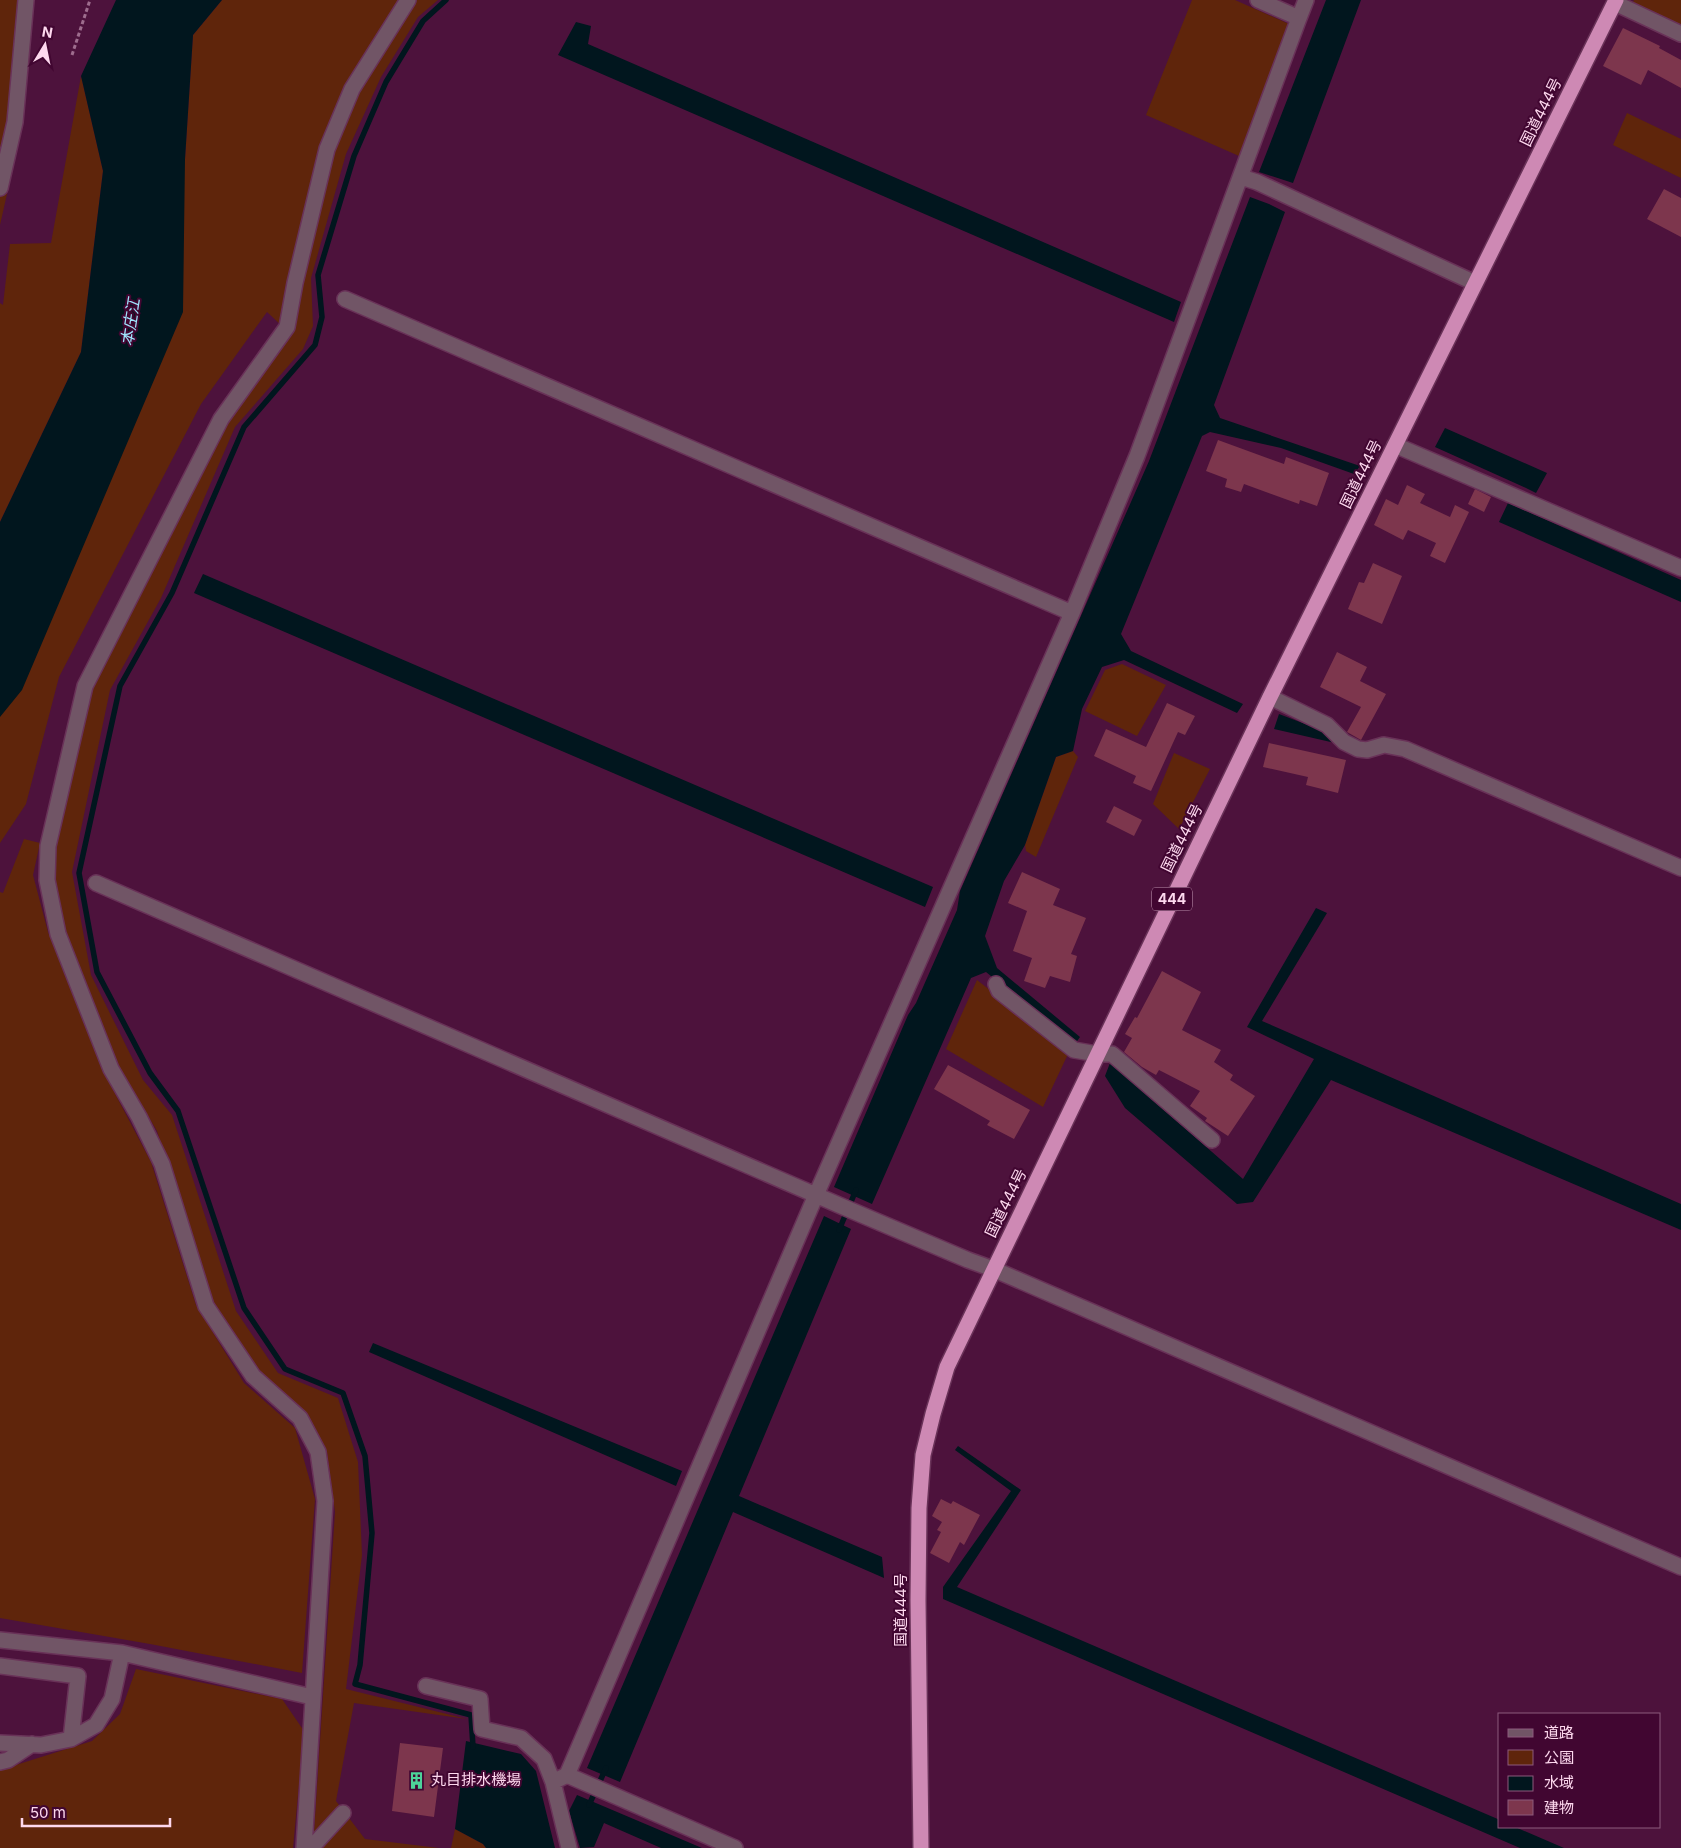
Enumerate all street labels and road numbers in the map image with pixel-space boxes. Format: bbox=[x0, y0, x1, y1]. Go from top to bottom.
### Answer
street label: 国道444号 bbox=[1516, 74, 1565, 149]
street label: 国道444号 bbox=[1336, 436, 1385, 511]
street label: 国道444号 bbox=[1157, 800, 1206, 875]
road number: 444 bbox=[1152, 888, 1192, 911]
street label: 国道444号 bbox=[981, 1165, 1030, 1240]
street label: 国道444号 bbox=[891, 1573, 910, 1647]

